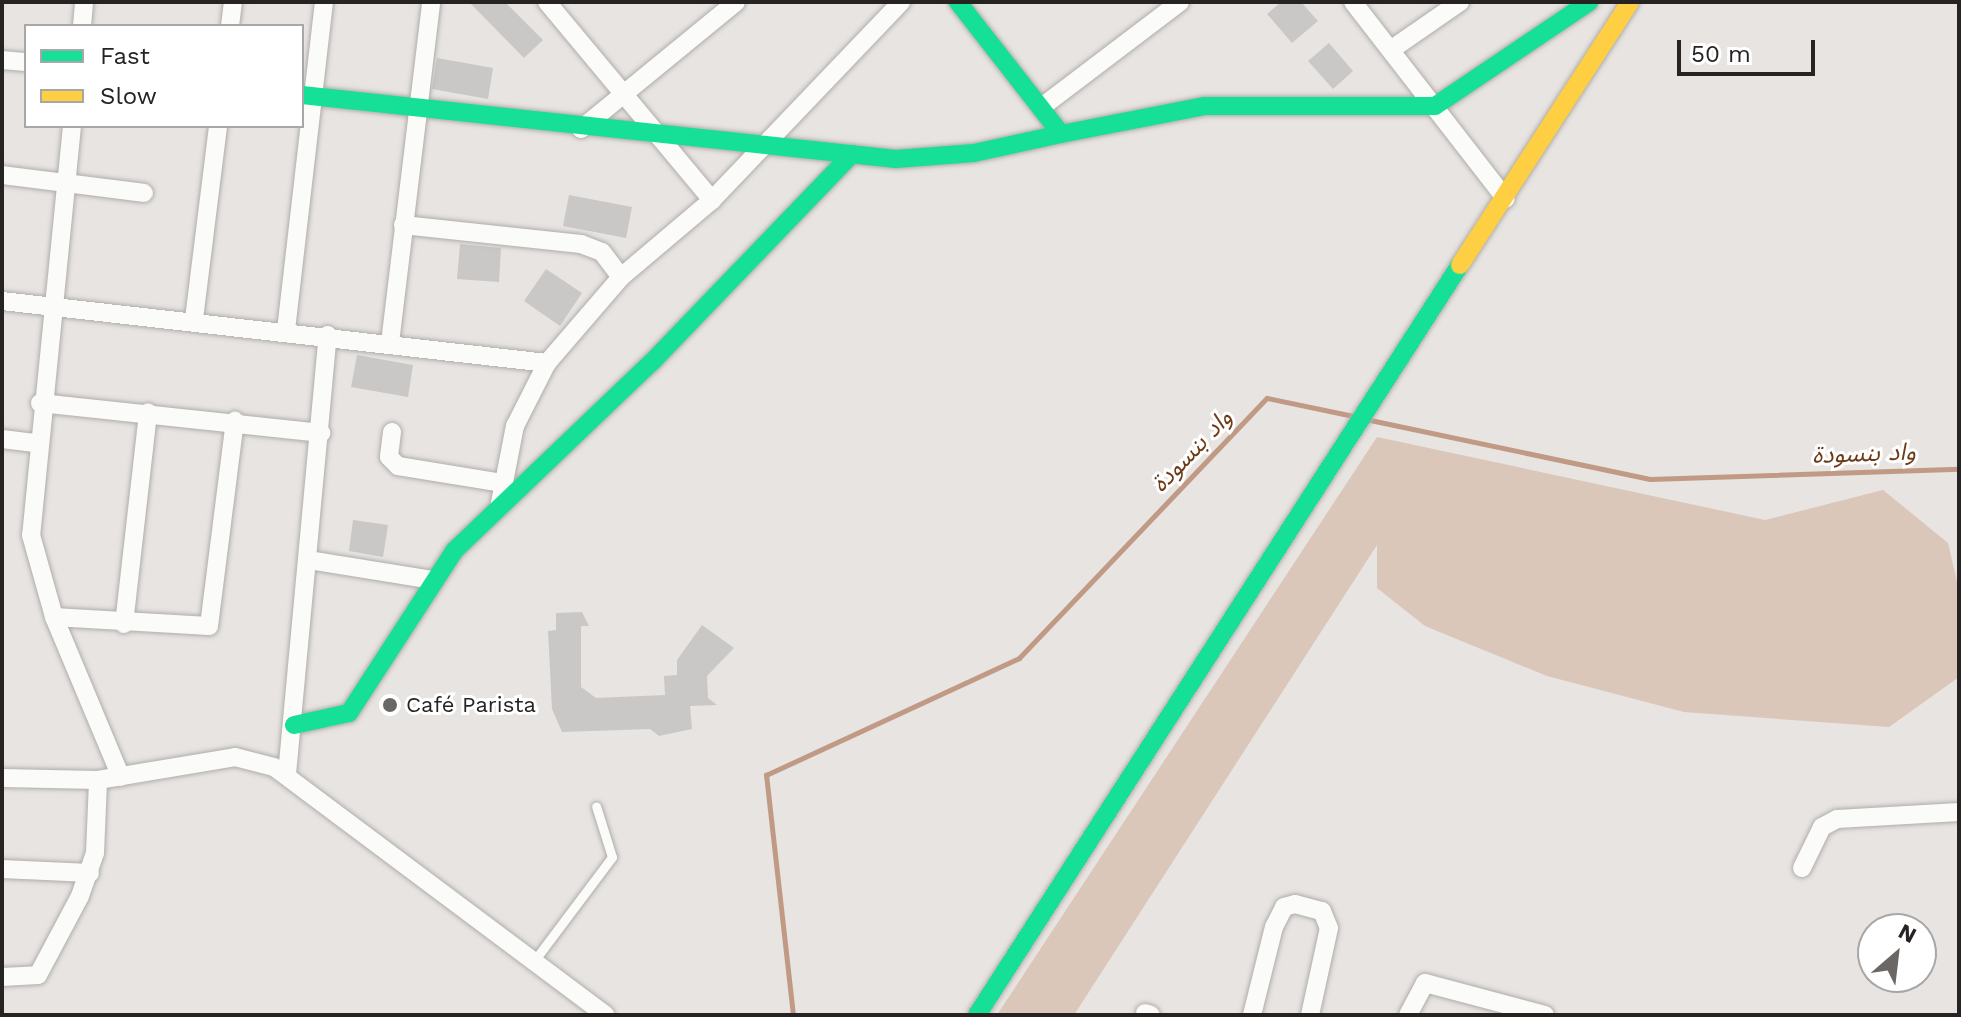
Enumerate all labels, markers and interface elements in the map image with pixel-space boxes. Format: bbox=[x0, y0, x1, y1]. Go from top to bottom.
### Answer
legend bbox=[24, 24, 304, 128]
scale bar bbox=[1681, 24, 1819, 74]
text: 50 m bbox=[1691, 40, 1751, 68]
text: Fast bbox=[100, 42, 150, 70]
text: Slow bbox=[100, 82, 157, 110]
water label: واد بنسودة bbox=[1146, 404, 1238, 498]
water label: واد بنسودة bbox=[1812, 438, 1916, 470]
place label: Café Parista bbox=[406, 692, 536, 718]
marker: Café Parista bbox=[381, 696, 399, 714]
north arrow bbox=[1857, 913, 1937, 993]
text: N bbox=[1894, 918, 1921, 948]

